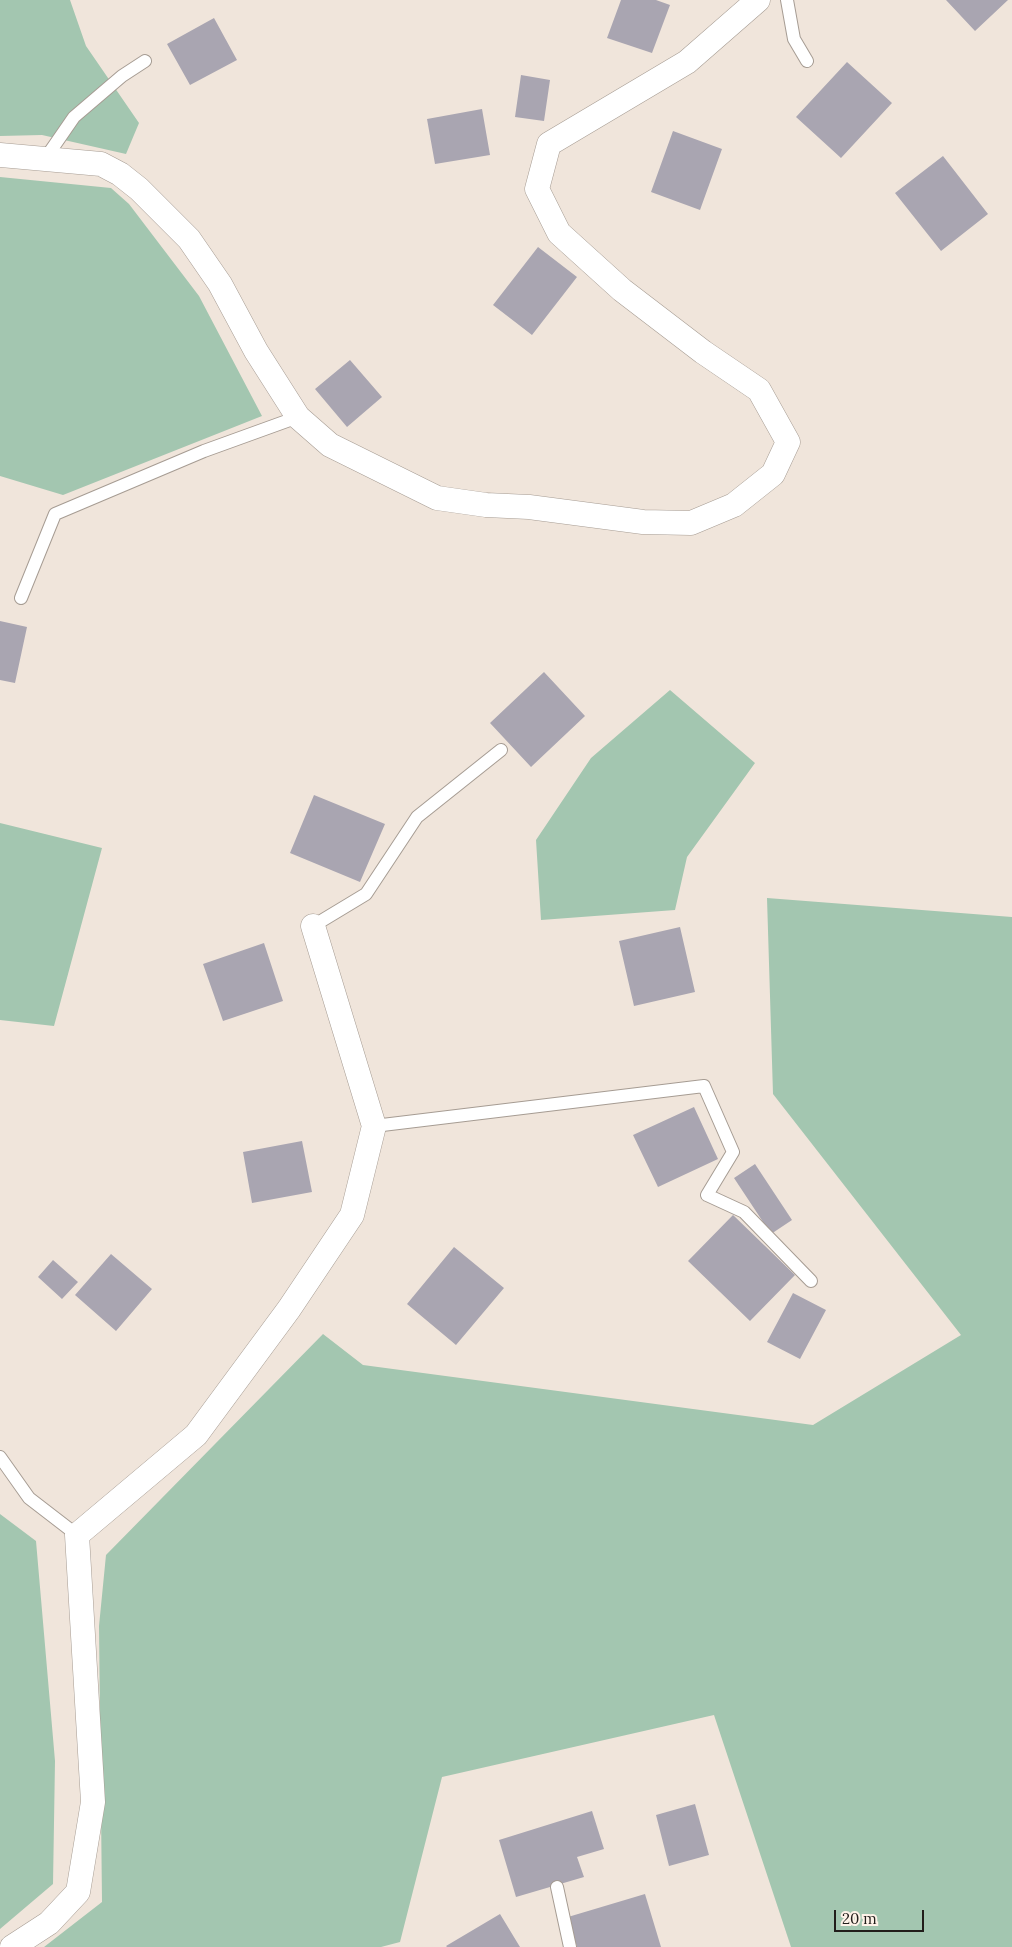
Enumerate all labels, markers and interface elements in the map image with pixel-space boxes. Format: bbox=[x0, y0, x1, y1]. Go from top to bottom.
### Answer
scale bar bbox=[837, 1900, 927, 1932]
text: 20 m bbox=[842, 1909, 877, 1928]

